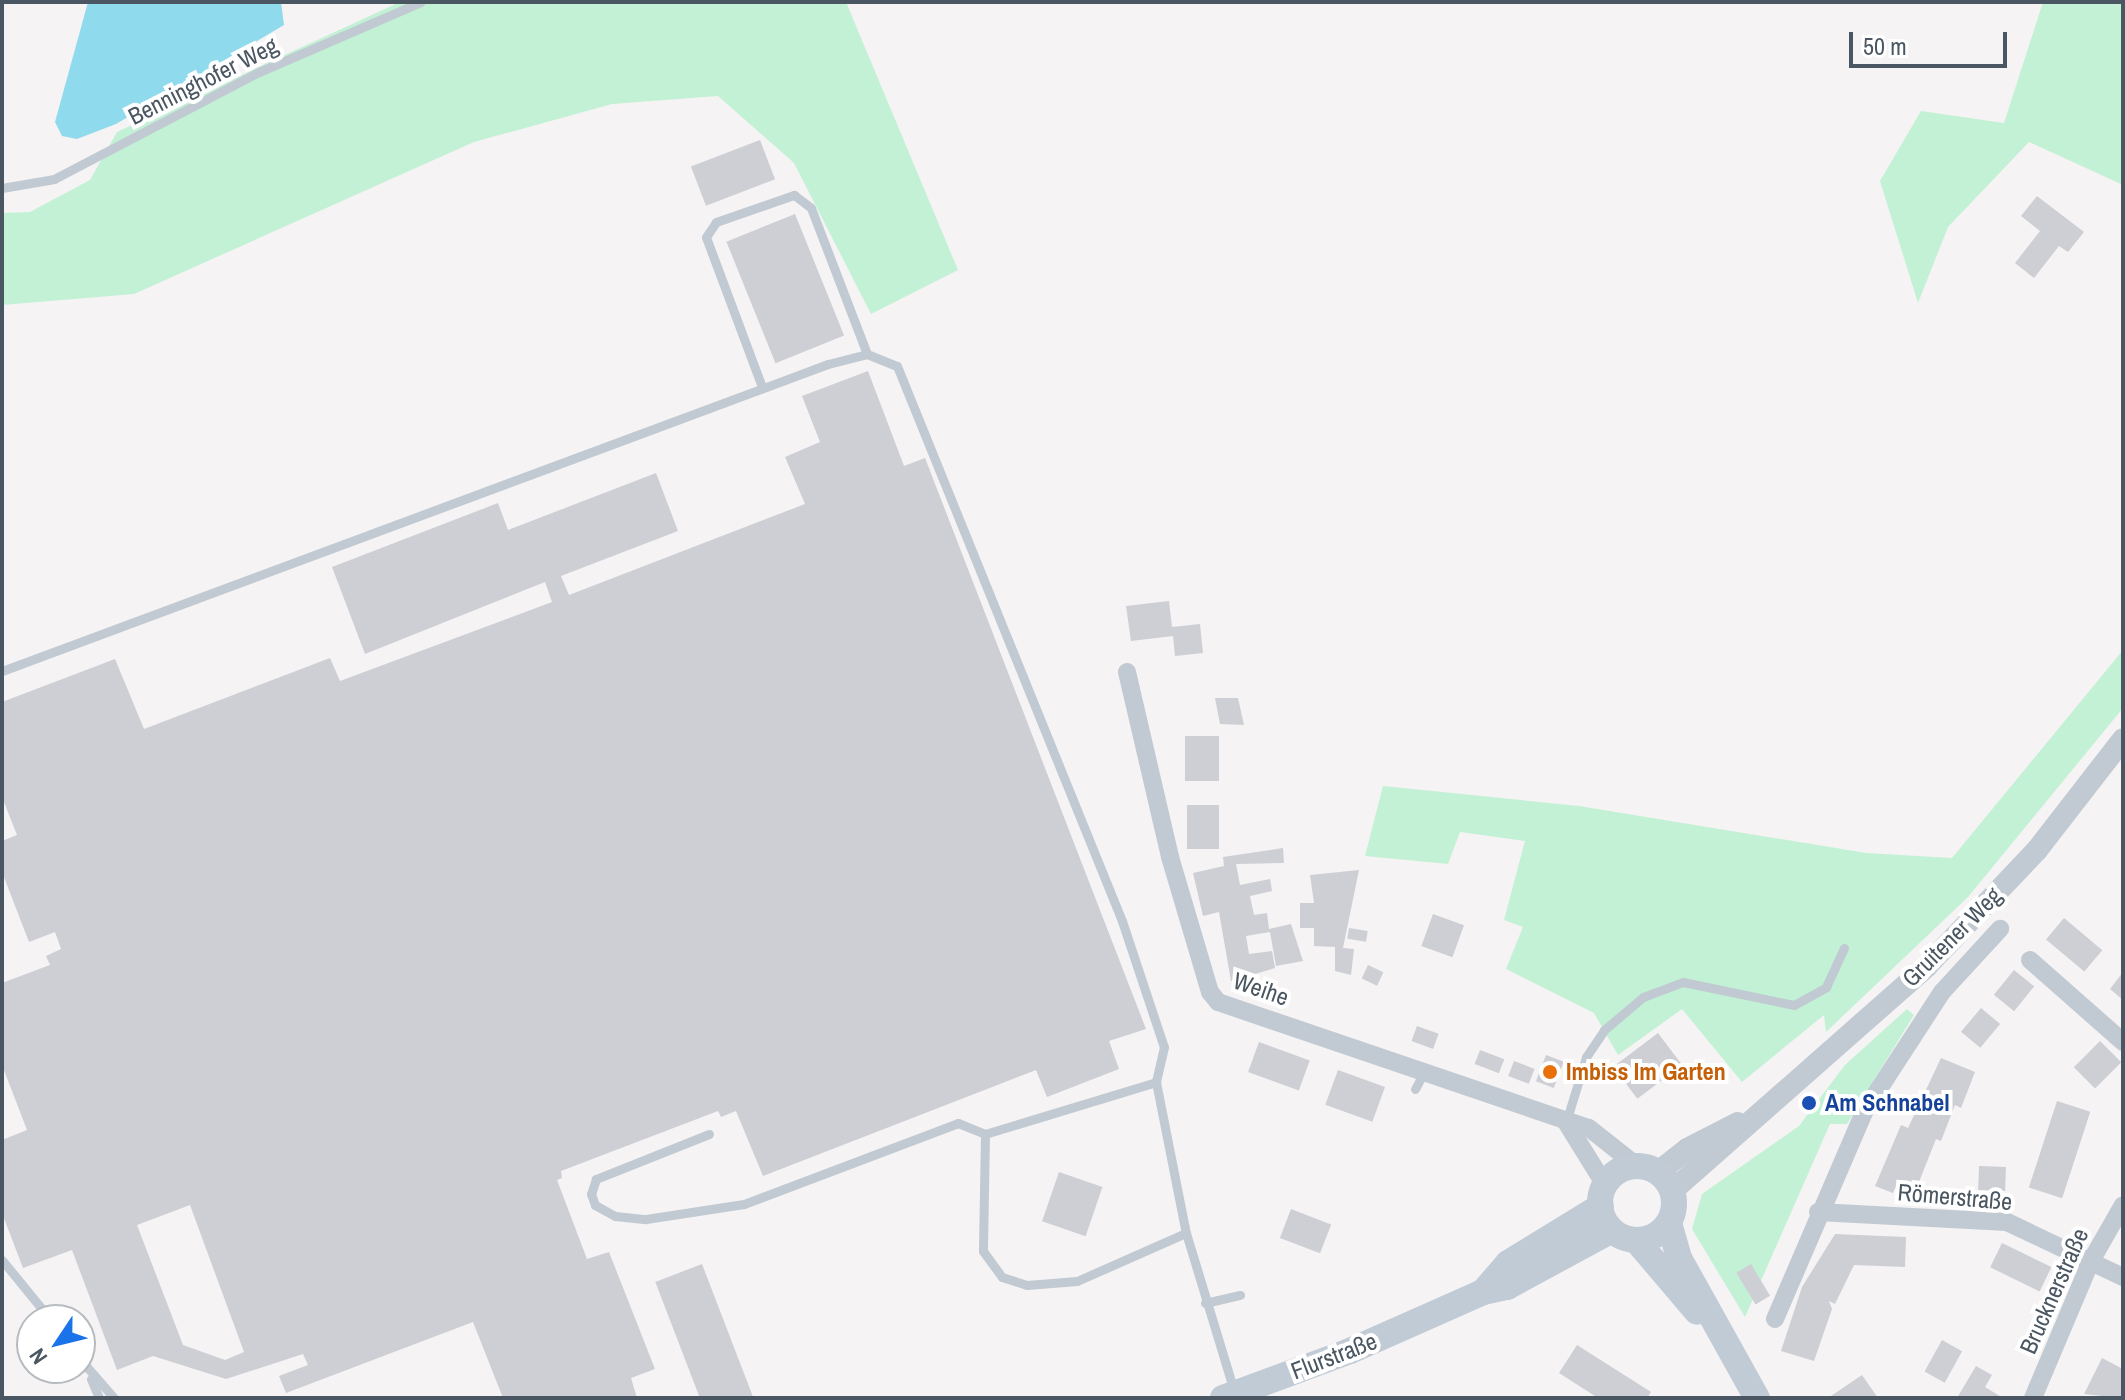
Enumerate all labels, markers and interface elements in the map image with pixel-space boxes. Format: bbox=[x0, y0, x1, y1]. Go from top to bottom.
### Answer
scale bar bbox=[1853, 16, 2011, 66]
text: 50 m bbox=[1863, 30, 1907, 62]
street label: Benninghofer Weg bbox=[123, 31, 283, 131]
street label: Gruitener Weg bbox=[1896, 881, 2008, 993]
street label: Weihe bbox=[1230, 966, 1292, 1012]
place label: Imbiss Im Garten bbox=[1566, 1058, 1726, 1086]
marker: Imbiss Im Garten bbox=[1541, 1063, 1559, 1081]
place label: Am Schnabel bbox=[1825, 1089, 1950, 1117]
marker: Am Schnabel bbox=[1800, 1094, 1818, 1112]
street label: Römerstraße bbox=[1897, 1178, 2013, 1216]
street label: Brucknerstraße bbox=[2013, 1224, 2095, 1358]
north arrow bbox=[16, 1304, 96, 1384]
street label: Flurstraße bbox=[1287, 1326, 1381, 1386]
text: N bbox=[22, 1343, 54, 1371]

